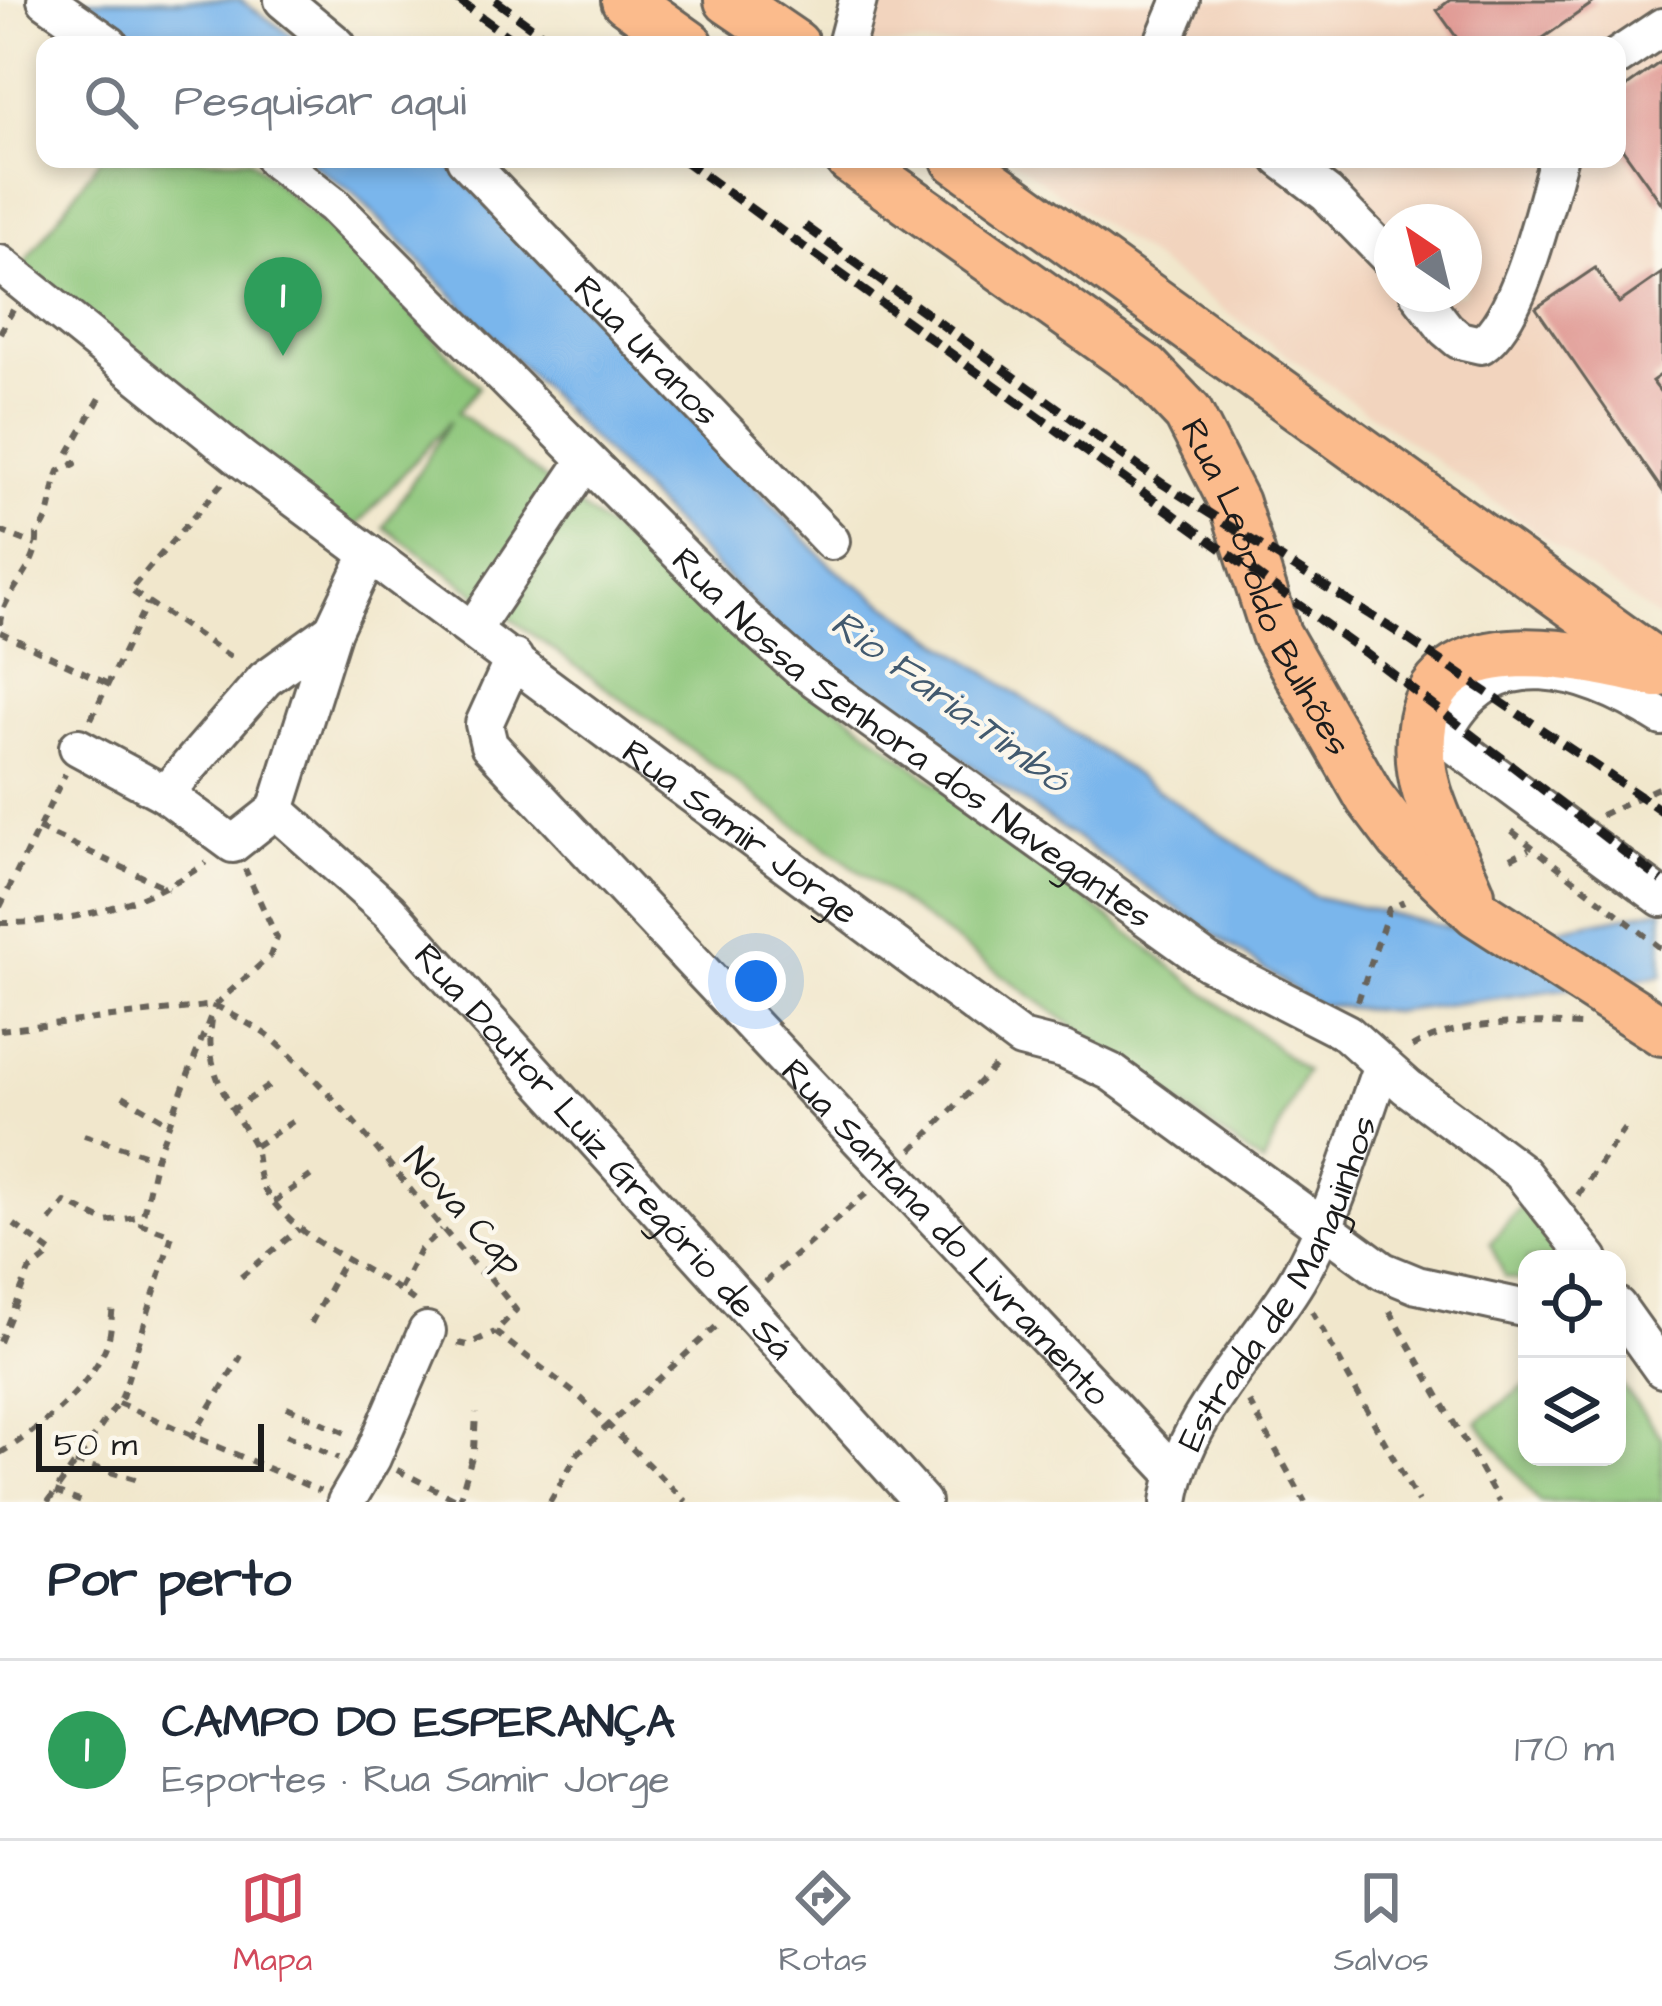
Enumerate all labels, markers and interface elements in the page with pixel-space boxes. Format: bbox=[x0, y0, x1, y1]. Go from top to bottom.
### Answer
search box bbox=[36, 36, 1626, 168]
icon: search bbox=[78, 69, 144, 135]
text: Pesquisar aqui bbox=[174, 71, 466, 133]
north arrow bbox=[1374, 204, 1482, 312]
pin: 1 bbox=[244, 257, 322, 356]
street label: Rua Uranos bbox=[561, 265, 730, 438]
street label: Rua Leopoldo Bulhões bbox=[1167, 410, 1363, 765]
street label: Rua Nossa Senhora dos Navegantes bbox=[659, 537, 1162, 942]
water label: Rio Faria-Timbó bbox=[819, 598, 1082, 809]
street label: Rua Samir Jorge bbox=[611, 728, 868, 938]
street label: Rua Doutor Luiz Gregório de Sá bbox=[401, 932, 805, 1372]
your location bbox=[726, 951, 786, 1011]
street label: Rua Santana do Livramento bbox=[769, 1048, 1121, 1418]
street label: Estrada de Manguinhos bbox=[1165, 1109, 1391, 1460]
street label: Nova Cap bbox=[391, 1136, 535, 1287]
map controls bbox=[1518, 1250, 1626, 1466]
button: locate bbox=[1518, 1250, 1626, 1358]
button: layers bbox=[1518, 1358, 1626, 1466]
scale bar bbox=[36, 1418, 264, 1471]
text: 50 m bbox=[54, 1422, 137, 1468]
text: Por perto bbox=[48, 1545, 291, 1616]
text: CAMPO DO ESPERANÇA bbox=[162, 1692, 675, 1754]
text: 1 bbox=[85, 1723, 90, 1777]
text: 170 m bbox=[1514, 1723, 1614, 1777]
text: Esportes · Rua Samir Jorge bbox=[162, 1754, 670, 1808]
tab: Mapa bbox=[233, 1865, 312, 1983]
tab: Rotas bbox=[779, 1865, 867, 1983]
tab: Salvos bbox=[1333, 1865, 1429, 1983]

